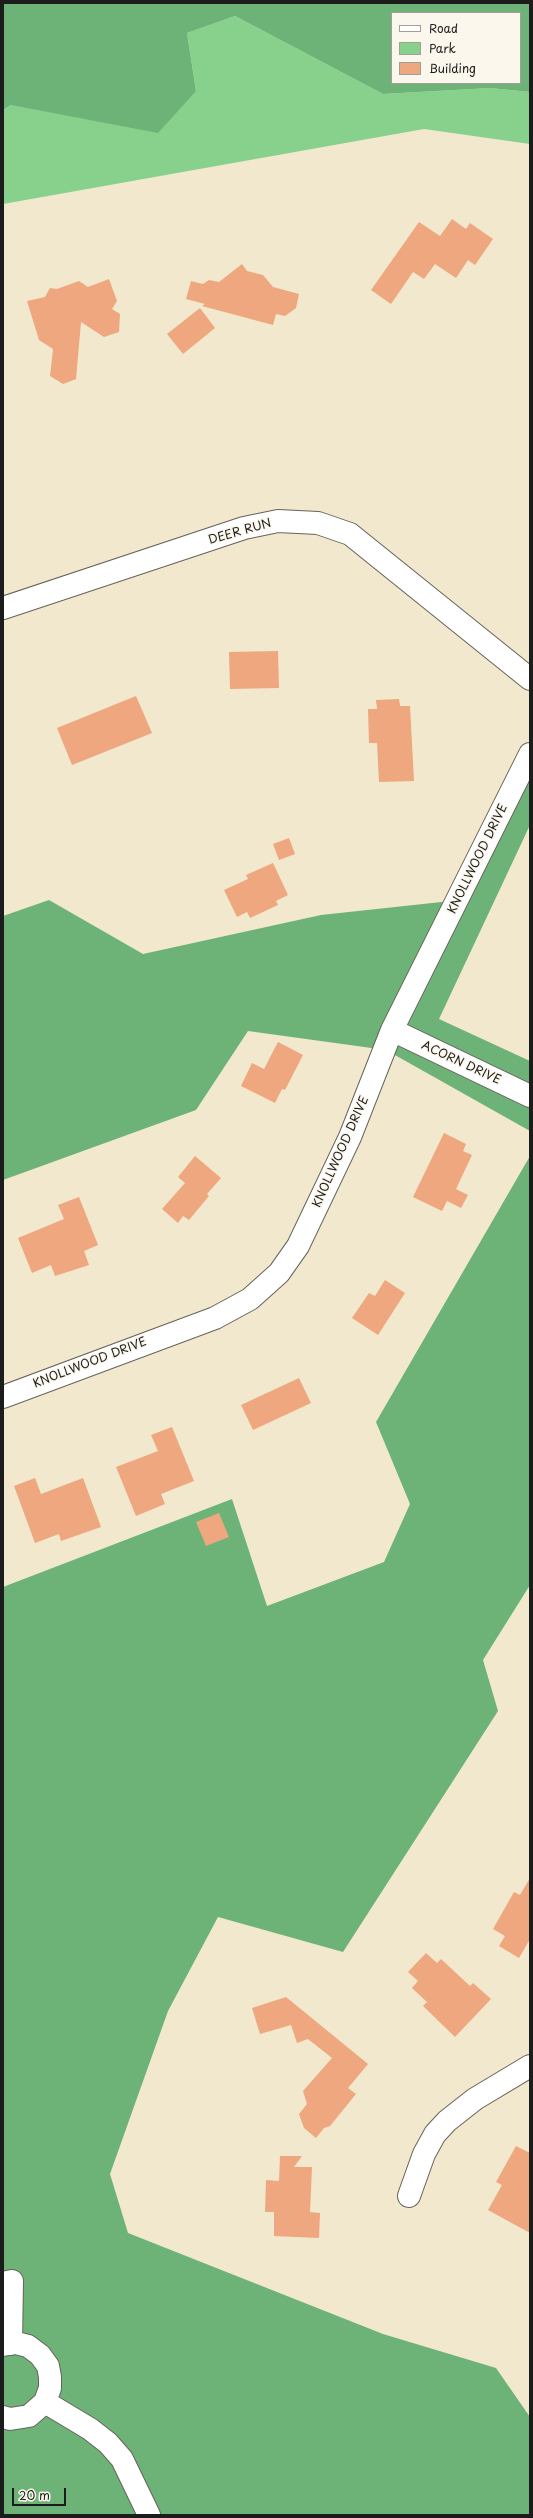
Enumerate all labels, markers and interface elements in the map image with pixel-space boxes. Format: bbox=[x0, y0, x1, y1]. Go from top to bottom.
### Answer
legend bbox=[391, 12, 521, 84]
text: Road bbox=[429, 19, 458, 37]
text: Park bbox=[429, 39, 456, 57]
text: Building bbox=[429, 59, 476, 77]
street label: DEER RUN bbox=[207, 516, 273, 548]
street label: KNOLLWOOD DRIVE bbox=[445, 802, 511, 916]
street label: ACORN DRIVE bbox=[419, 1038, 503, 1088]
street label: KNOLLWOOD DRIVE bbox=[310, 1094, 372, 1210]
street label: KNOLLWOOD DRIVE bbox=[31, 1335, 149, 1391]
scale bar bbox=[14, 2480, 68, 2506]
text: 20 m bbox=[19, 2486, 50, 2504]

